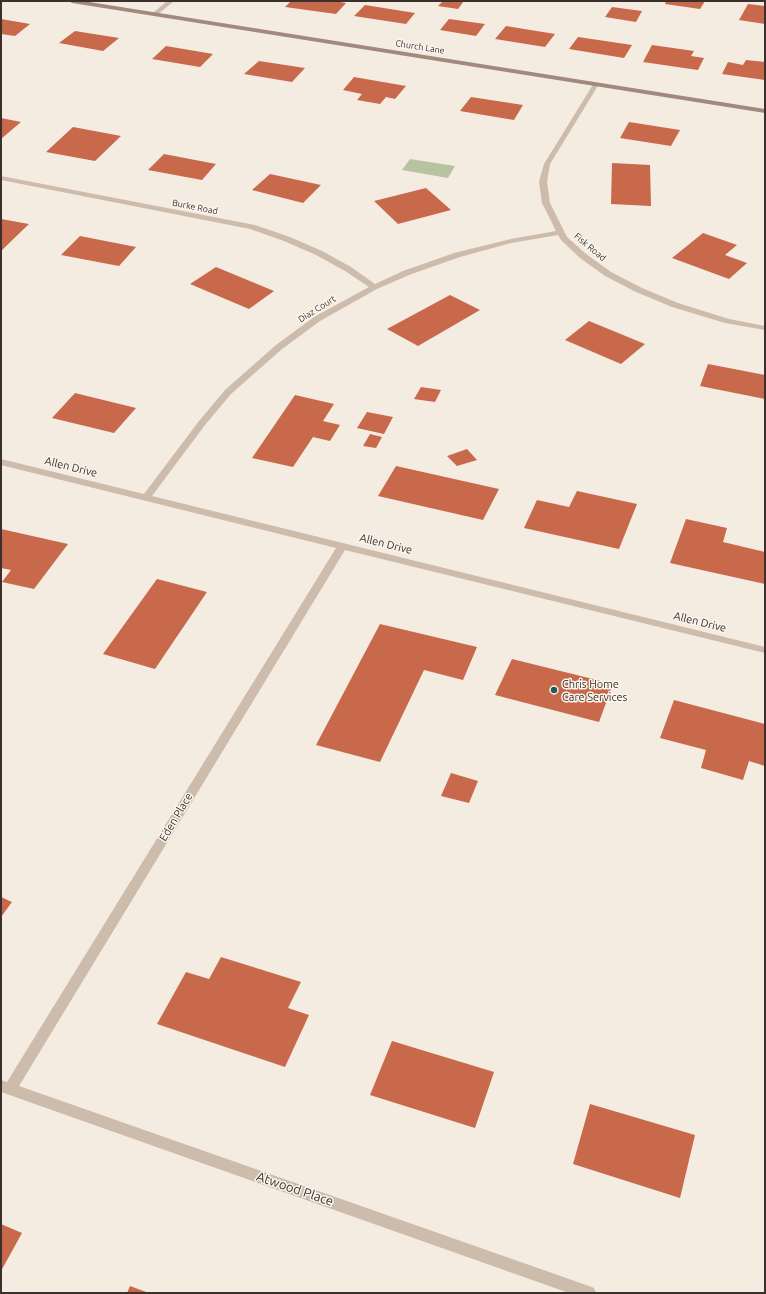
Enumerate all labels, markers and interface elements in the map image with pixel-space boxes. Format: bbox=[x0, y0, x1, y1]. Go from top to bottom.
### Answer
street label: Church Lane bbox=[395, 38, 445, 56]
street label: Burke Road bbox=[171, 197, 219, 217]
street label: Fisk Road bbox=[572, 231, 608, 263]
street label: Diaz Court bbox=[296, 293, 338, 325]
street label: Allen Drive bbox=[43, 454, 99, 480]
street label: Allen Drive bbox=[358, 531, 414, 557]
street label: Allen Drive bbox=[672, 609, 728, 635]
place label: Chris Home Care Services bbox=[562, 677, 627, 703]
marker: Chris Home Care Services bbox=[549, 685, 559, 695]
street label: Eden Place bbox=[157, 791, 195, 843]
street label: Atwood Place bbox=[254, 1169, 336, 1209]

